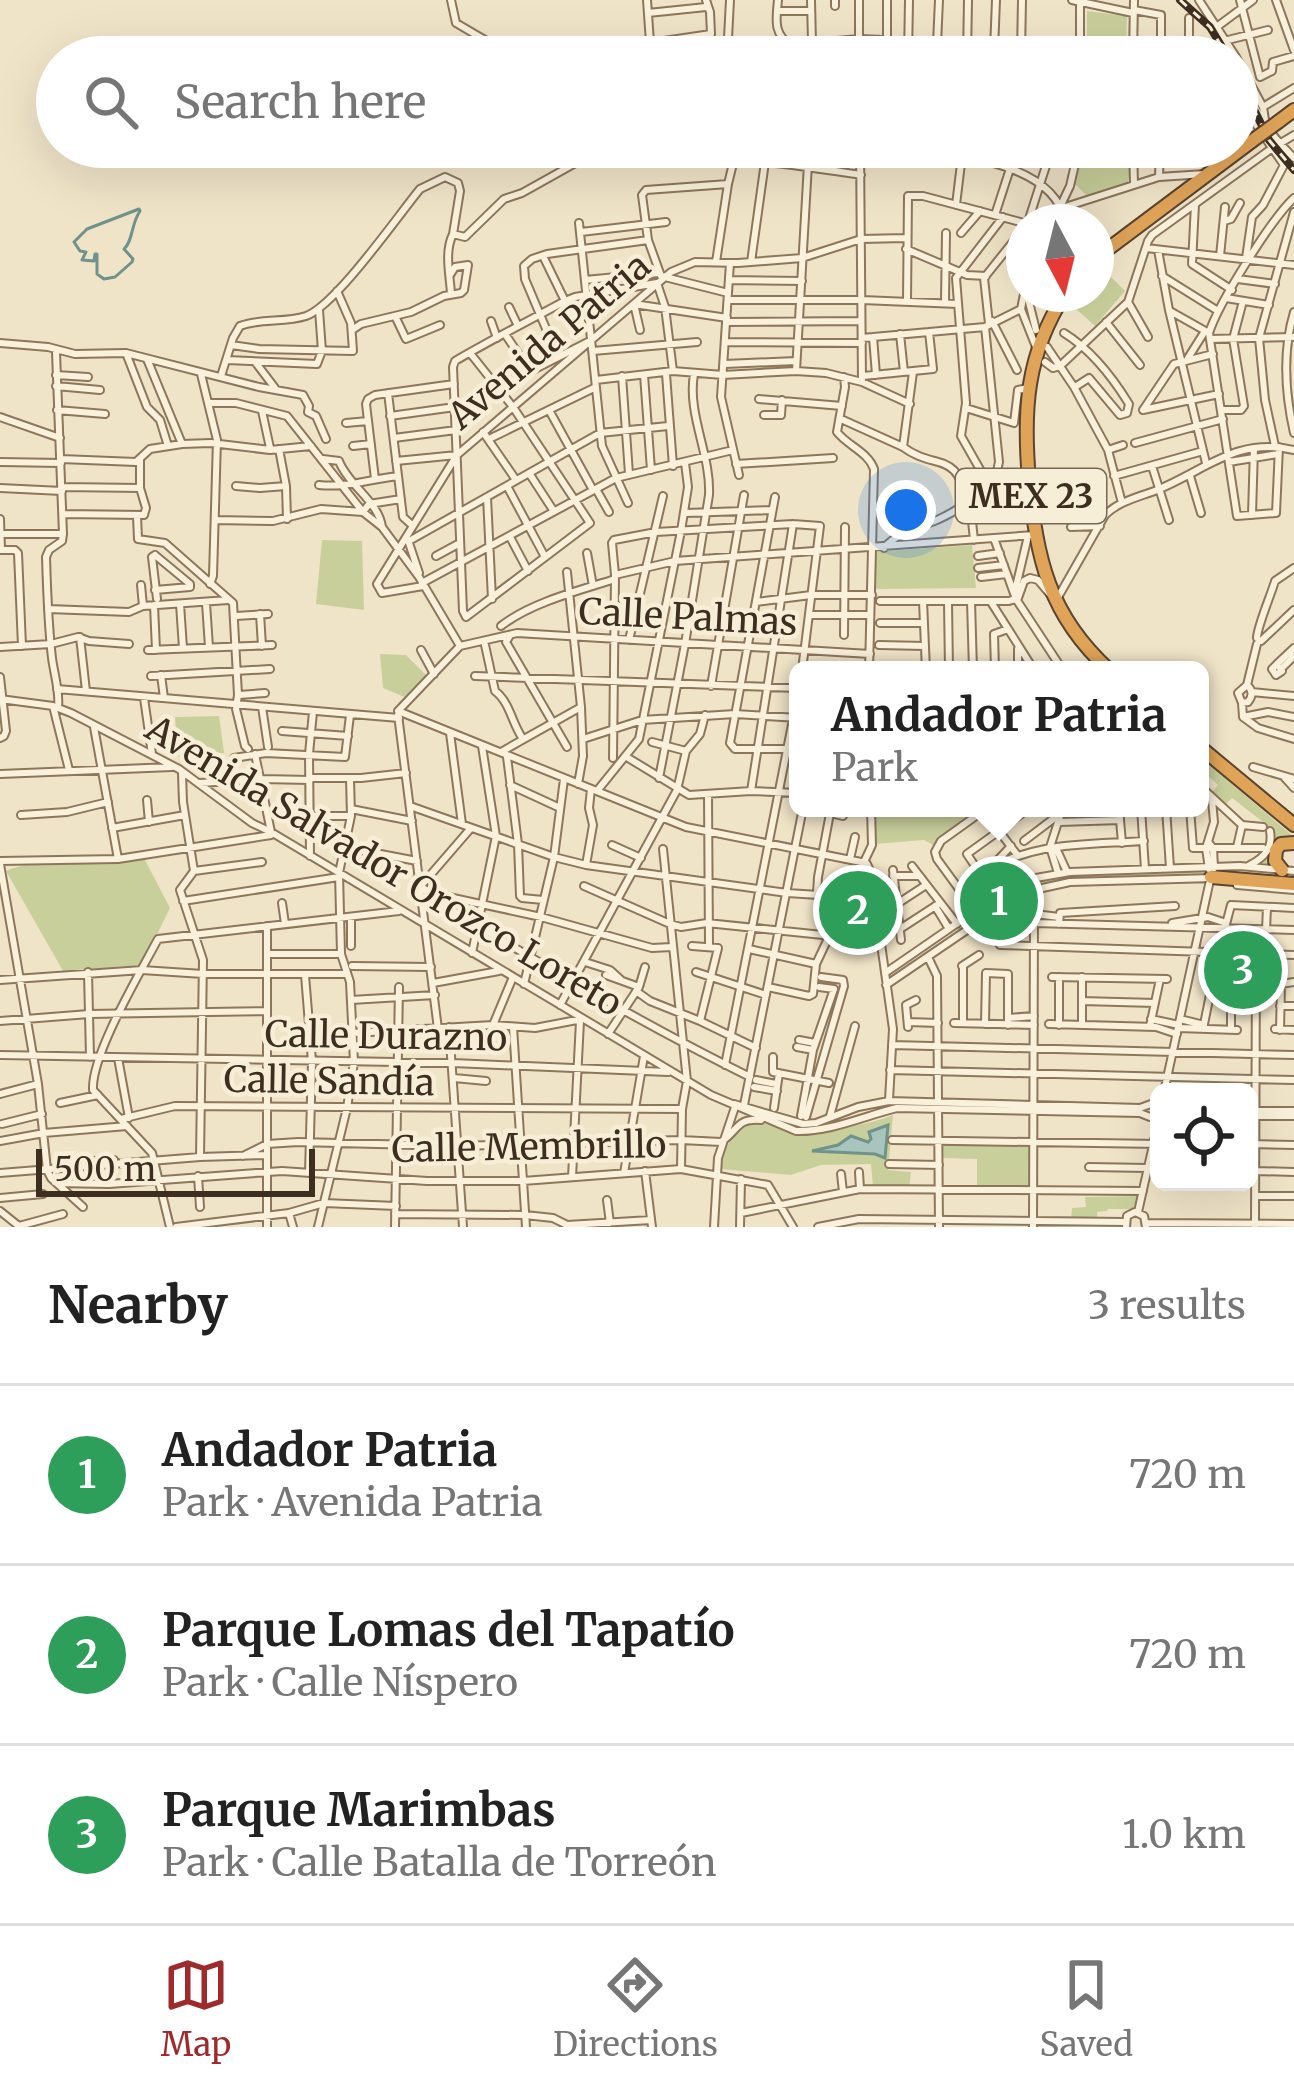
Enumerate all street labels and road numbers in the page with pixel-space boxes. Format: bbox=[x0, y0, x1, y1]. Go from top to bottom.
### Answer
street label: Avenida Patria bbox=[438, 243, 659, 439]
road number: MEX 23 bbox=[956, 469, 1106, 523]
street label: Calle Palmas bbox=[577, 589, 799, 645]
street label: Avenida Salvador Orozco Loreto bbox=[137, 705, 630, 1026]
street label: Calle Durazno bbox=[264, 1011, 508, 1061]
street label: Calle Sandía bbox=[223, 1057, 435, 1105]
street label: Calle Membrillo bbox=[391, 1122, 667, 1172]

